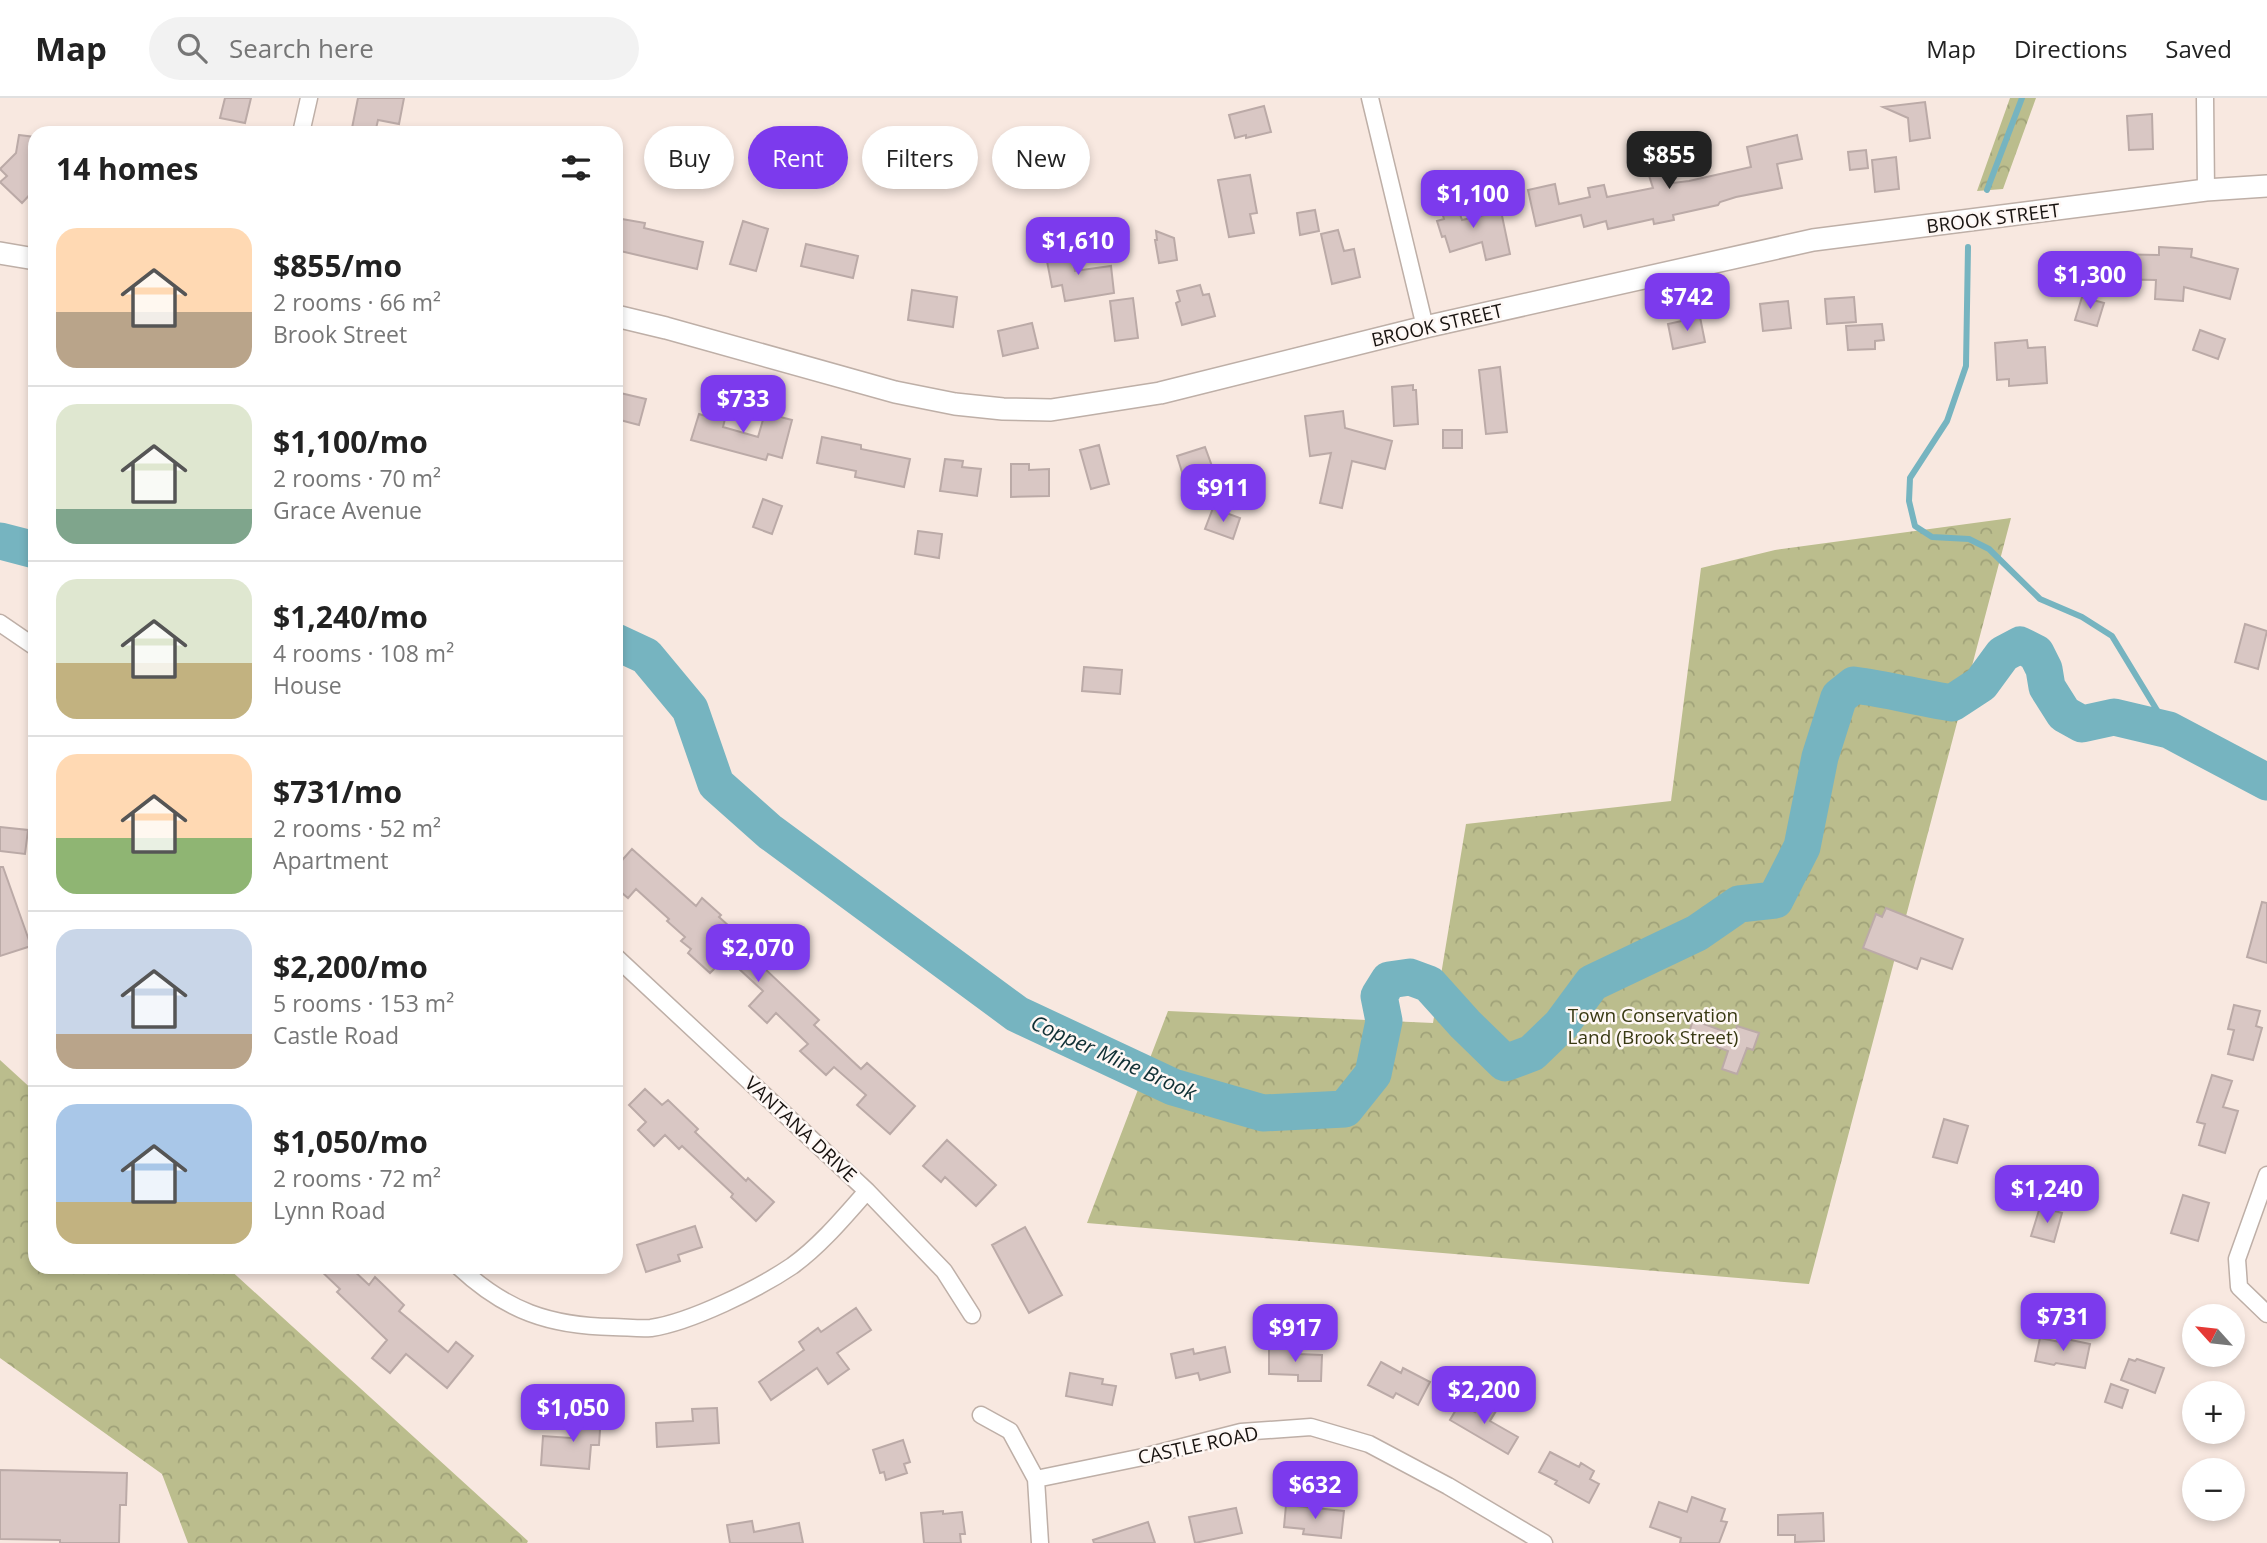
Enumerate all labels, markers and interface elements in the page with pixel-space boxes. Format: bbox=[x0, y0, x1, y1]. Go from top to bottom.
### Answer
search box bbox=[149, 17, 639, 80]
text: Map bbox=[35, 26, 107, 71]
icon: search bbox=[173, 29, 211, 67]
text: Search here bbox=[229, 30, 374, 66]
text: Map bbox=[1926, 32, 1976, 65]
text: Directions bbox=[2014, 32, 2127, 65]
text: Saved bbox=[2165, 32, 2232, 65]
chip: Buy bbox=[644, 126, 734, 189]
chip: Rent bbox=[748, 126, 848, 189]
chip: Filters bbox=[862, 126, 978, 189]
chip: New bbox=[992, 126, 1090, 189]
pin: $855 bbox=[1628, 132, 1710, 191]
text: $855 bbox=[1643, 138, 1695, 170]
text: 14 homes bbox=[56, 148, 199, 189]
icon: filters bbox=[557, 149, 595, 187]
pin: $1,100 bbox=[1416, 170, 1530, 230]
text: $1,100 bbox=[1437, 177, 1509, 209]
street label: BROOK STREET bbox=[1925, 197, 2062, 239]
pin: $1,610 bbox=[1021, 218, 1135, 277]
text: $1,610 bbox=[1042, 224, 1114, 256]
text: $855/mo bbox=[273, 245, 402, 286]
pin: $1,300 bbox=[2033, 252, 2147, 311]
icon: home bbox=[112, 256, 196, 340]
text: $1,300 bbox=[2054, 258, 2126, 290]
pin: $742 bbox=[1646, 274, 1728, 333]
text: $742 bbox=[1661, 280, 1713, 312]
text: 2 rooms · 66 m² bbox=[273, 286, 441, 318]
street label: BROOK STREET bbox=[1369, 297, 1506, 353]
text: Brook Street bbox=[273, 318, 407, 350]
pin: $733 bbox=[702, 376, 784, 435]
text: $733 bbox=[717, 382, 769, 414]
text: $1,100/mo bbox=[273, 421, 428, 462]
icon: home bbox=[112, 432, 196, 516]
text: 2 rooms · 70 m² bbox=[273, 462, 441, 494]
pin: $911 bbox=[1182, 464, 1264, 524]
text: $911 bbox=[1197, 471, 1249, 503]
text: Grace Avenue bbox=[273, 494, 422, 526]
text: $1,240/mo bbox=[273, 596, 428, 637]
icon: home bbox=[112, 607, 196, 691]
text: 4 rooms · 108 m² bbox=[273, 637, 454, 669]
text: House bbox=[273, 669, 342, 701]
text: $731/mo bbox=[273, 771, 402, 812]
icon: home bbox=[112, 782, 196, 866]
text: 2 rooms · 52 m² bbox=[273, 812, 441, 844]
text: Apartment bbox=[273, 844, 389, 876]
pin: $2,070 bbox=[701, 924, 815, 984]
text: $2,070 bbox=[722, 931, 794, 963]
text: $2,200/mo bbox=[273, 946, 428, 987]
icon: home bbox=[112, 957, 196, 1041]
text: 5 rooms · 153 m² bbox=[273, 987, 454, 1019]
park label: Town Conservation Land (Brook Street) bbox=[1568, 1002, 1738, 1050]
water label: Copper Mine Brook bbox=[1027, 1008, 1202, 1106]
text: Castle Road bbox=[273, 1019, 399, 1051]
street label: VANTANA DRIVE bbox=[739, 1070, 863, 1188]
text: $1,050/mo bbox=[273, 1121, 428, 1162]
icon: home bbox=[112, 1132, 196, 1216]
text: 2 rooms · 72 m² bbox=[273, 1162, 441, 1194]
pin: $1,240 bbox=[1990, 1166, 2104, 1225]
text: $1,240 bbox=[2011, 1172, 2083, 1204]
text: Lynn Road bbox=[273, 1194, 386, 1226]
pin: $731 bbox=[2022, 1294, 2104, 1353]
text: $731 bbox=[2037, 1300, 2089, 1332]
pin: $917 bbox=[1254, 1304, 1336, 1364]
north arrow bbox=[2182, 1304, 2245, 1367]
map controls bbox=[2182, 1304, 2245, 1521]
text: $917 bbox=[1269, 1311, 1321, 1343]
pin: $2,200 bbox=[1427, 1366, 1541, 1426]
text: $2,200 bbox=[1448, 1373, 1520, 1405]
button: + bbox=[2182, 1381, 2245, 1444]
pin: $1,050 bbox=[516, 1384, 630, 1444]
text: $1,050 bbox=[537, 1391, 609, 1423]
street label: CASTLE ROAD bbox=[1135, 1420, 1261, 1470]
button: − bbox=[2182, 1458, 2245, 1521]
pin: $632 bbox=[1274, 1462, 1356, 1521]
text: $632 bbox=[1289, 1468, 1341, 1500]

